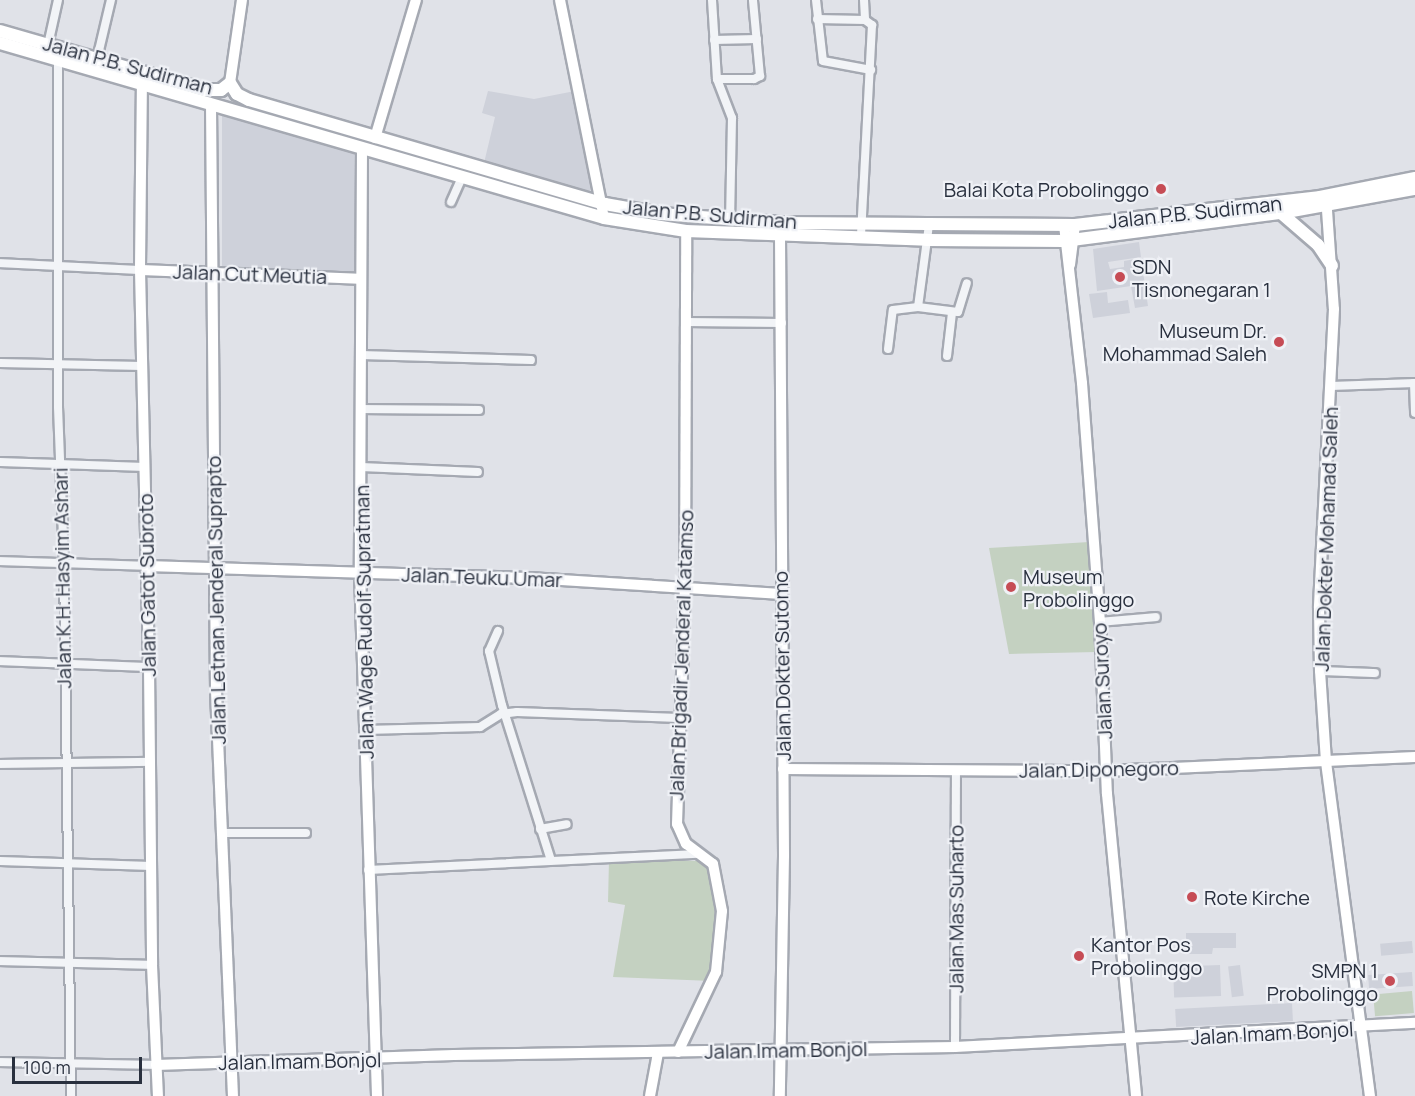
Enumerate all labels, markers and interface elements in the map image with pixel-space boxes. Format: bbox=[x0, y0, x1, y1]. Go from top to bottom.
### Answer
street label: Jalan P.B. Sudirman bbox=[41, 31, 215, 99]
place label: Balai Kota Probolinggo bbox=[944, 177, 1149, 201]
marker: Balai Kota Probolinggo bbox=[1154, 182, 1168, 196]
street label: Jalan P.B. Sudirman bbox=[1107, 191, 1283, 233]
street label: Jalan P.B. Sudirman bbox=[622, 194, 798, 234]
place label: SDN Tisnonegaran 1 bbox=[1132, 254, 1271, 301]
street label: Jalan Cut Meutia bbox=[172, 259, 328, 289]
marker: SDN Tisnonegaran 1 bbox=[1113, 270, 1127, 284]
place label: Museum Dr. Mohammad Saleh bbox=[1103, 318, 1267, 365]
marker: Museum Dr. Mohammad Saleh bbox=[1272, 335, 1286, 349]
street label: Jalan Dokter Mohamad Saleh bbox=[1309, 406, 1343, 672]
street label: Jalan Letnan Jenderal Suprapto bbox=[201, 455, 231, 745]
street label: Jalan K.H. Hasyim Ashari bbox=[48, 467, 76, 689]
street label: Jalan Wage Rudolf Supratman bbox=[350, 485, 378, 759]
street label: Jalan Gatot Subroto bbox=[133, 493, 161, 677]
street label: Jalan Brigadir Jenderal Katamso bbox=[664, 509, 698, 801]
street label: Jalan Teuku Umar bbox=[401, 562, 563, 592]
place label: Museum Probolinggo bbox=[1023, 564, 1134, 611]
street label: Jalan Dokter Sutomo bbox=[768, 571, 796, 761]
marker: Museum Probolinggo bbox=[1004, 580, 1018, 594]
street label: Jalan Suroyo bbox=[1087, 622, 1117, 740]
street label: Jalan Diponegoro bbox=[1019, 756, 1179, 782]
street label: Jalan Mas Suharto bbox=[944, 825, 968, 993]
place label: Rote Kirche bbox=[1204, 885, 1310, 909]
marker: Rote Kirche bbox=[1185, 890, 1199, 904]
place label: Kantor Pos Probolinggo bbox=[1091, 933, 1202, 980]
marker: Kantor Pos Probolinggo bbox=[1072, 949, 1086, 963]
place label: SMPN 1 Probolinggo bbox=[1267, 958, 1378, 1005]
marker: SMPN 1 Probolinggo bbox=[1383, 974, 1397, 988]
street label: Jalan Imam Bonjol bbox=[1190, 1017, 1354, 1049]
street label: Jalan Imam Bonjol bbox=[704, 1037, 868, 1063]
scale bar bbox=[15, 1045, 146, 1083]
street label: Jalan Imam Bonjol bbox=[218, 1048, 382, 1074]
text: 100 m bbox=[23, 1055, 71, 1079]

